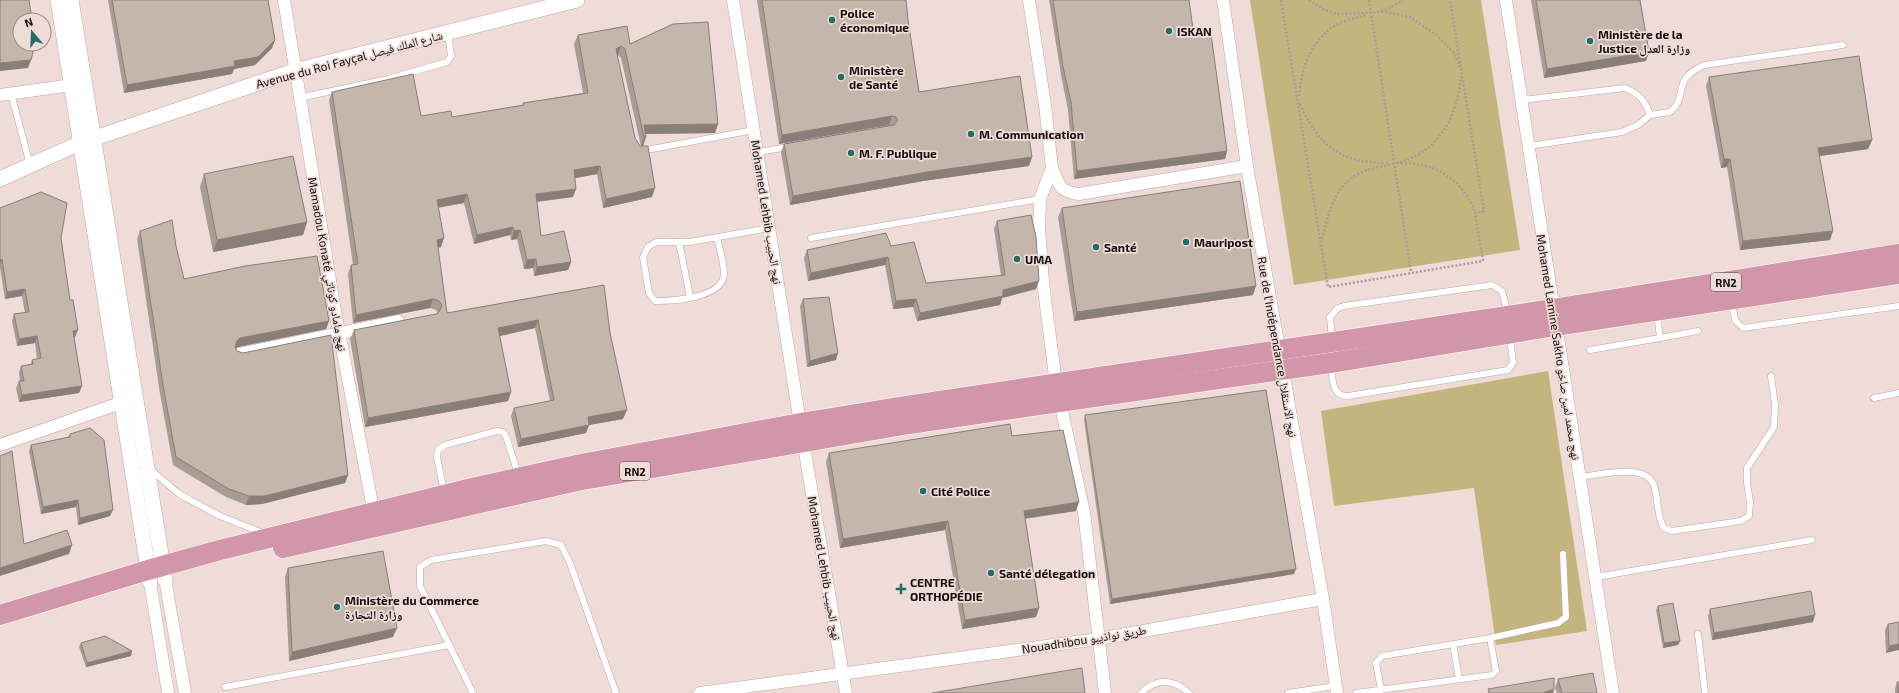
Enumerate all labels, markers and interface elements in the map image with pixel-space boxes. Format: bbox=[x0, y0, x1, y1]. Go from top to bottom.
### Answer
place label: Police économique bbox=[840, 6, 909, 34]
north arrow bbox=[12, 12, 52, 52]
text: N bbox=[23, 15, 35, 30]
marker: Police économique bbox=[827, 15, 837, 25]
place label: ISKAN bbox=[1177, 24, 1212, 38]
marker: ISKAN bbox=[1164, 26, 1174, 36]
street label: Avenue du Roi Fayçal شارع الملك فيصل bbox=[254, 27, 444, 93]
place label: Ministère de la Justice وزارة العدل bbox=[1598, 27, 1690, 57]
marker: Ministère de la Justice وزارة العدل bbox=[1585, 36, 1595, 46]
place label: Ministère de Santé bbox=[849, 63, 904, 91]
marker: Ministère de Santé bbox=[836, 72, 846, 82]
place label: M. Communication bbox=[979, 127, 1084, 141]
marker: M. Communication bbox=[966, 129, 976, 139]
street label: Mohamed Lehbib نهج الحبيب bbox=[747, 139, 785, 285]
place label: M. F. Publique bbox=[859, 146, 937, 160]
marker: M. F. Publique bbox=[846, 148, 856, 158]
street label: Mamadou Konaté نهج مامادو كوناتي bbox=[302, 176, 350, 353]
street label: Mohamed Lamine Sakho نهج محمد لمين صاخو bbox=[1533, 233, 1584, 461]
place label: Mauripost bbox=[1194, 235, 1253, 249]
marker: Mauripost bbox=[1181, 237, 1191, 247]
place label: Santé bbox=[1104, 240, 1137, 254]
marker: Santé bbox=[1091, 242, 1101, 252]
place label: UMA bbox=[1025, 252, 1052, 266]
marker: UMA bbox=[1012, 254, 1022, 264]
street label: Rue de l'Indépendance نهج الاستقلال bbox=[1254, 256, 1301, 439]
road number: RN2 bbox=[1711, 273, 1741, 291]
road number: RN2 bbox=[620, 462, 650, 480]
place label: Cité Police bbox=[931, 484, 990, 498]
marker: Cité Police bbox=[918, 486, 928, 496]
street label: Mohamed Lehbib نهج الحبيب bbox=[804, 495, 845, 641]
place label: Santé délegation bbox=[999, 566, 1095, 580]
marker: Santé délegation bbox=[986, 568, 996, 578]
place label: CENTRE ORTHOPÉDIE bbox=[910, 575, 983, 603]
marker: CENTRE ORTHOPÉDIE bbox=[895, 583, 907, 595]
place label: Ministère du Commerce وزارة التجارة bbox=[345, 593, 479, 622]
marker: Ministère du Commerce وزارة التجارة bbox=[332, 602, 342, 612]
street label: Nouadhibou طريق نواذيبو bbox=[1021, 622, 1148, 657]

